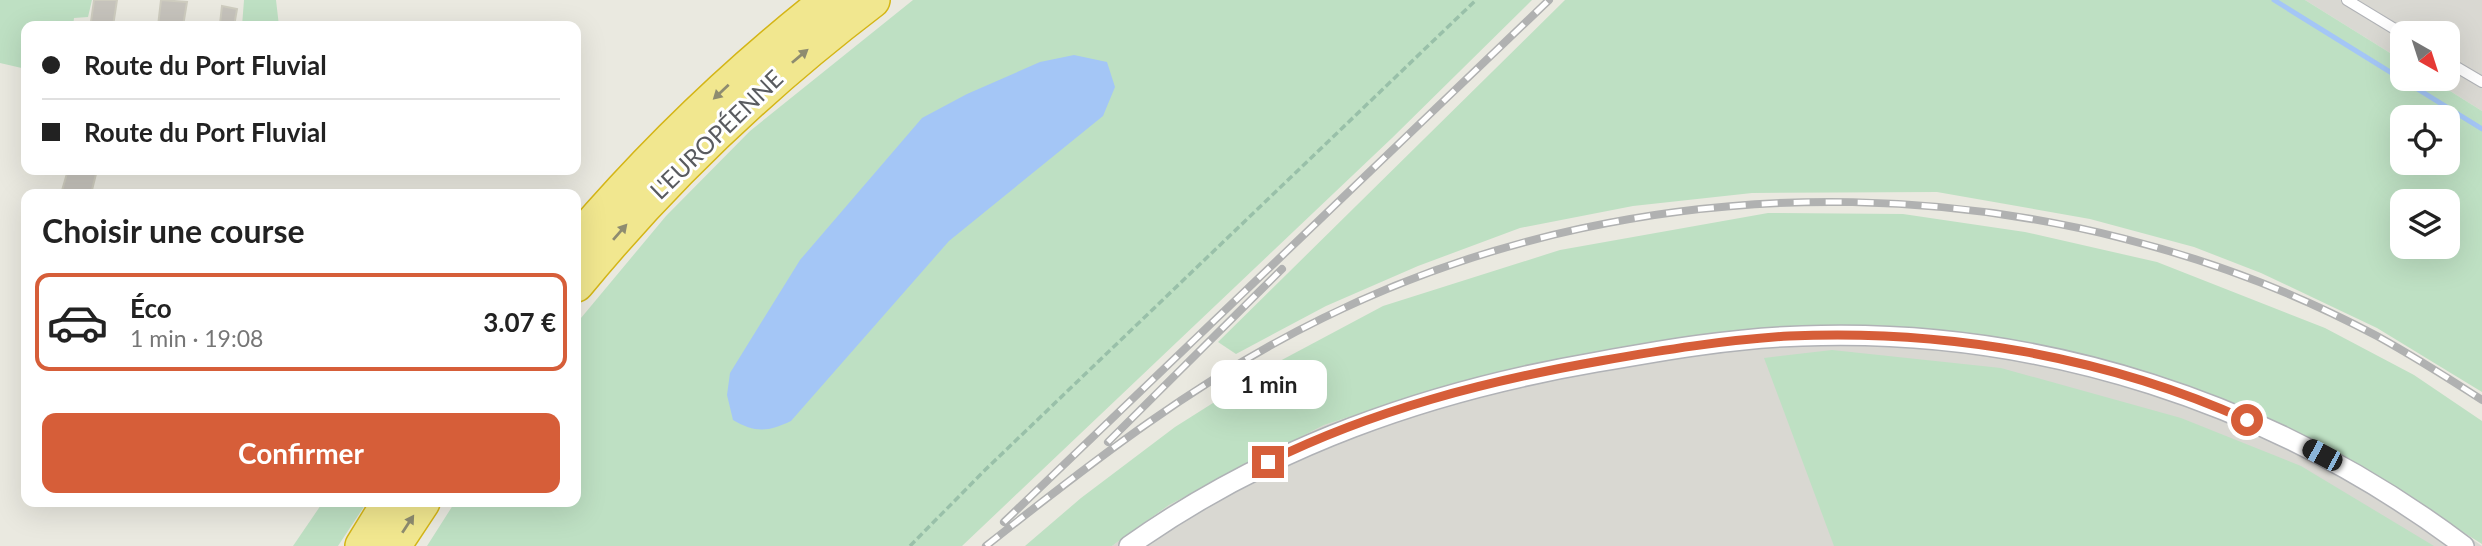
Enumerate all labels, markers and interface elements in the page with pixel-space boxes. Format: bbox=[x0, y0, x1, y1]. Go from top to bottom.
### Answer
north arrow bbox=[2390, 21, 2460, 91]
map controls bbox=[2390, 21, 2460, 259]
text: Route du Port Fluvial bbox=[84, 49, 327, 81]
one-way arrow bbox=[792, 49, 809, 64]
street label: L'EUROPÉENNE bbox=[644, 63, 788, 204]
one-way arrow bbox=[713, 83, 730, 99]
button: locate bbox=[2390, 105, 2460, 175]
text: Route du Port Fluvial bbox=[84, 116, 327, 148]
button: layers bbox=[2390, 189, 2460, 259]
text: Choisir une course bbox=[42, 211, 305, 250]
one-way arrow bbox=[612, 223, 628, 241]
icon: car bbox=[46, 291, 109, 354]
text: Éco bbox=[130, 292, 172, 324]
text: 3.07 € bbox=[483, 306, 556, 338]
text: 1 min · 19:08 bbox=[130, 324, 263, 352]
callout: 1 min bbox=[1210, 360, 1326, 410]
text: 1 min bbox=[1240, 370, 1298, 398]
route start bbox=[2231, 404, 2263, 436]
button: Confirmer bbox=[42, 413, 560, 493]
car bbox=[2299, 436, 2346, 474]
route end bbox=[1252, 446, 1284, 478]
one-way arrow bbox=[401, 514, 414, 534]

